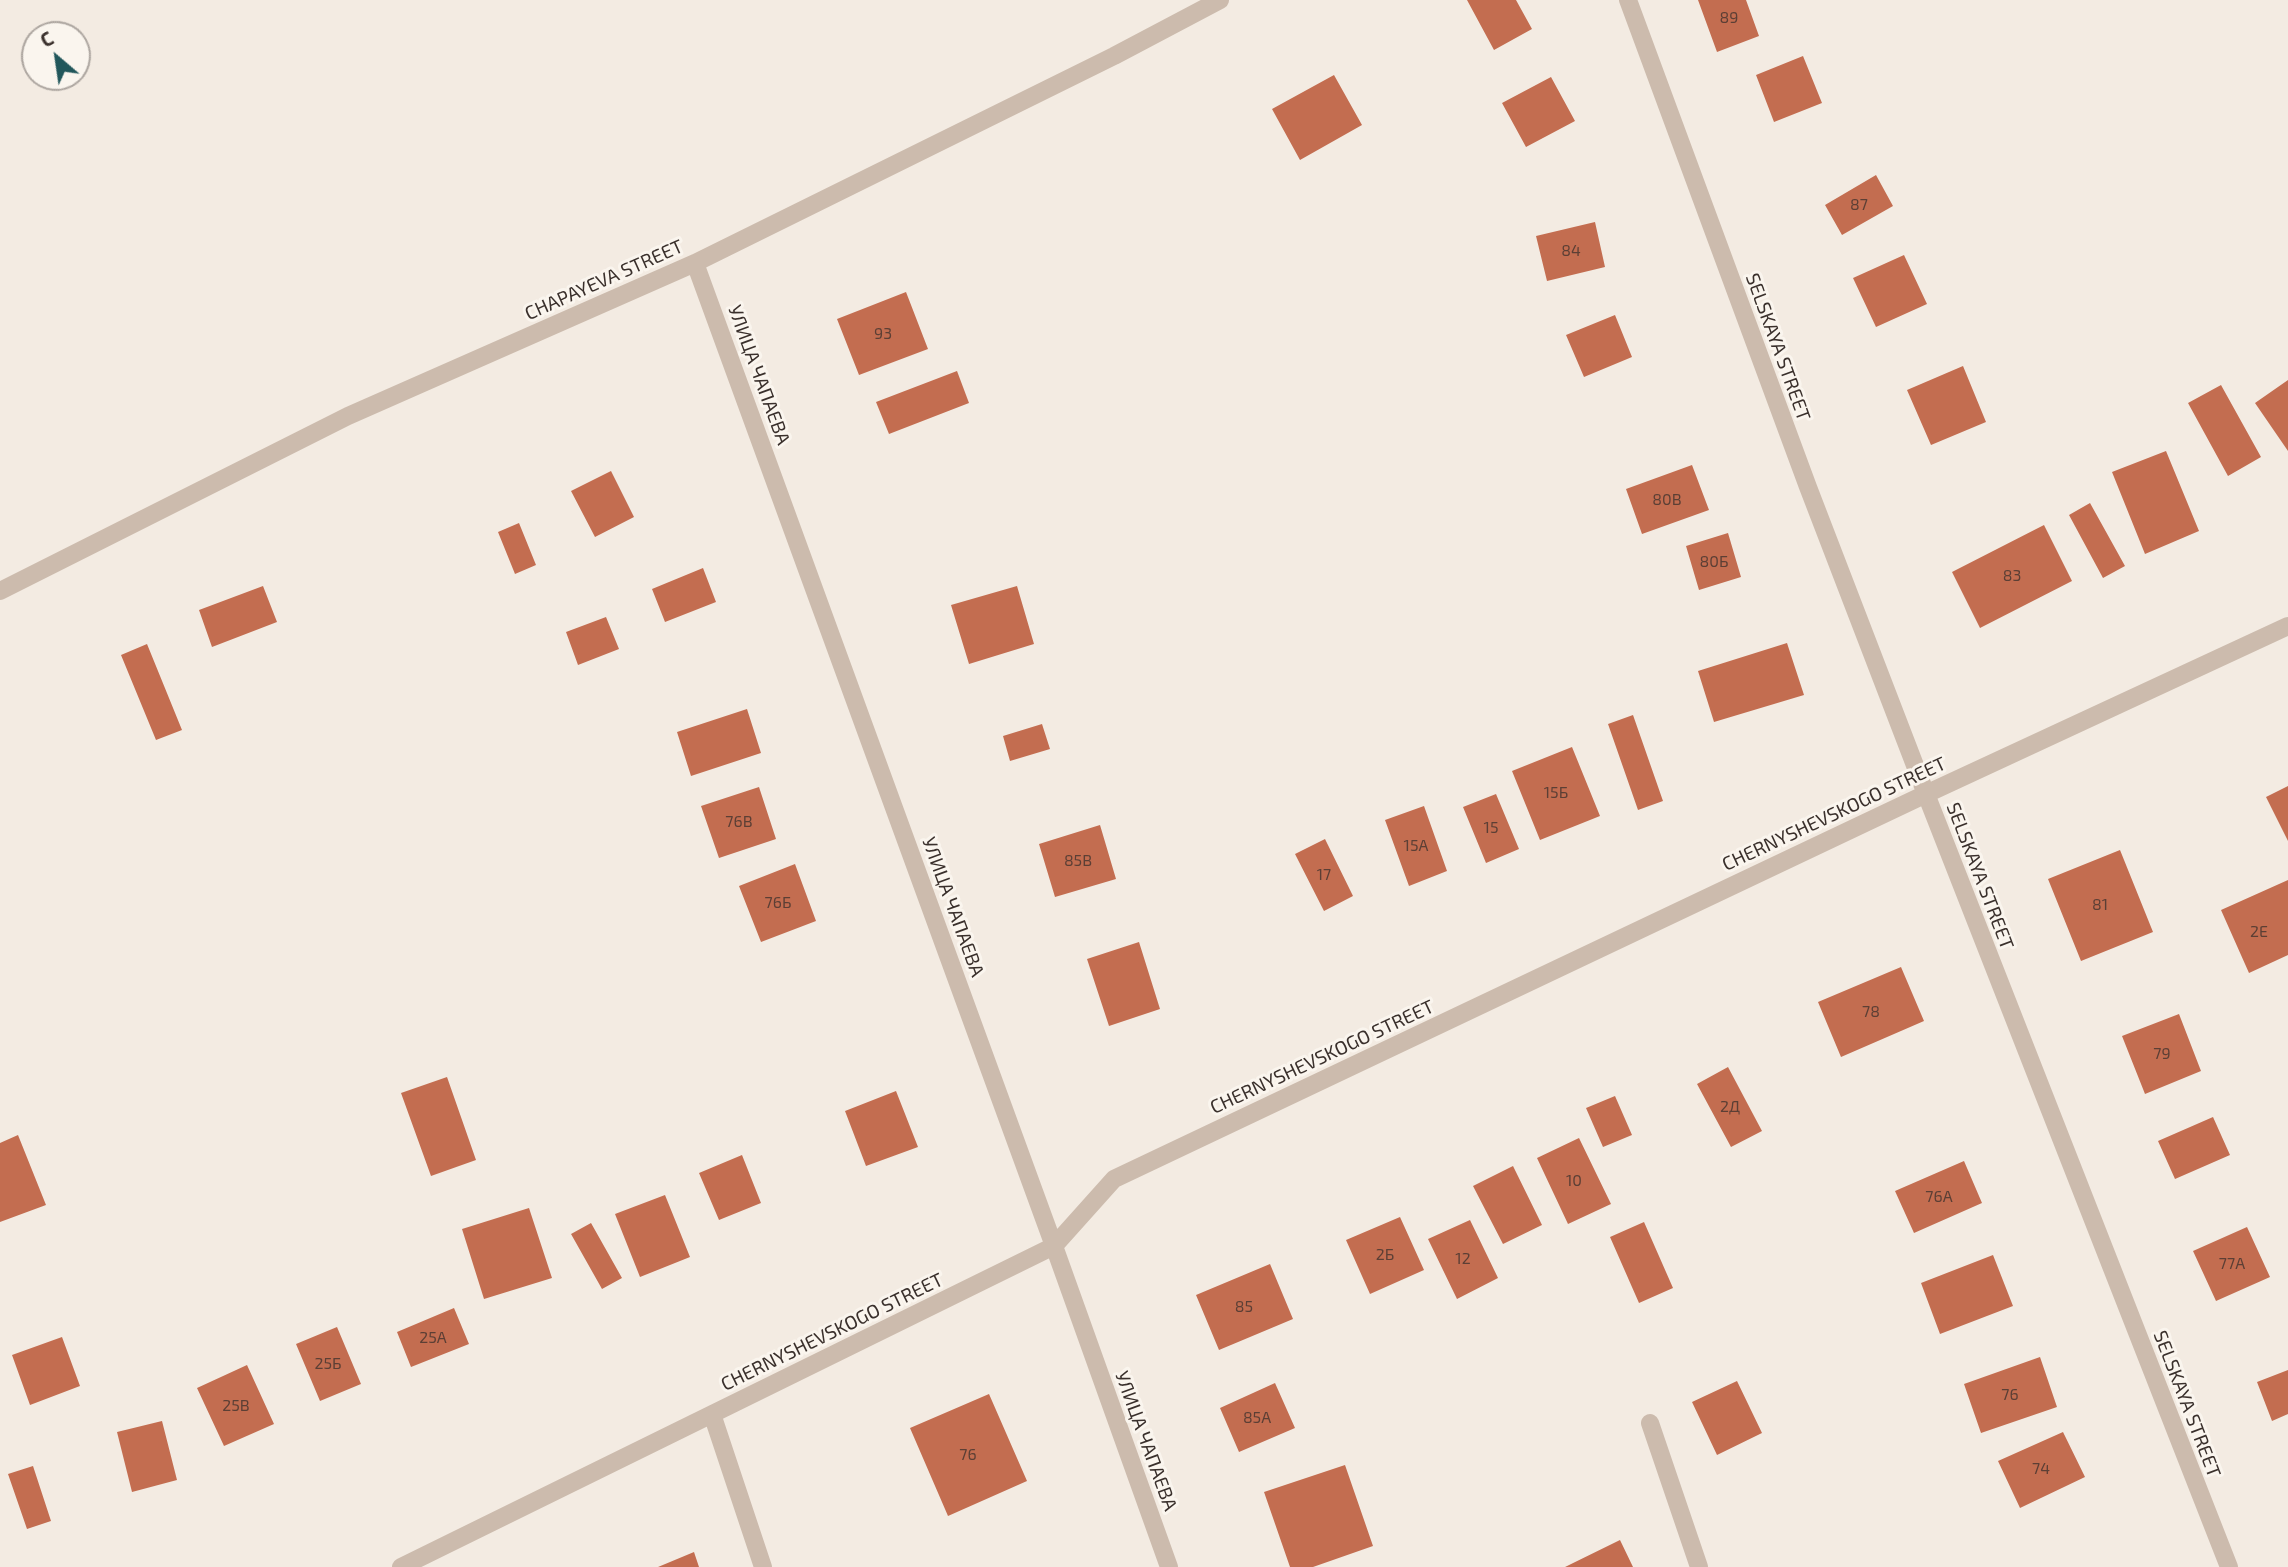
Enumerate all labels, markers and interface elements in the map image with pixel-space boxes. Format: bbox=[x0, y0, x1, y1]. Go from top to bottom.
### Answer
house number: 89 bbox=[1720, 8, 1738, 28]
north arrow bbox=[21, 21, 91, 91]
text: С bbox=[36, 26, 57, 52]
house number: 87 bbox=[1850, 195, 1868, 215]
street label: CHAPAYEVA STREET bbox=[521, 235, 687, 325]
house number: 84 bbox=[1561, 241, 1581, 261]
street label: SELSKAYA STREET bbox=[1741, 270, 1815, 424]
street label: УЛИЦА ЧАПАЕВА bbox=[723, 302, 795, 448]
house number: 93 bbox=[874, 324, 892, 344]
house number: 80В bbox=[1652, 490, 1682, 510]
house number: 80Б bbox=[1700, 552, 1728, 572]
house number: 83 bbox=[2003, 566, 2021, 586]
street label: CHERNYSHEVSKOGO STREET bbox=[1718, 752, 1950, 876]
house number: 15Б bbox=[1544, 783, 1568, 803]
street label: SELSKAYA STREET bbox=[1942, 799, 2018, 953]
house number: 76В bbox=[725, 812, 753, 832]
house number: 15 bbox=[1484, 818, 1498, 838]
street label: УЛИЦА ЧАПАЕВА bbox=[917, 834, 989, 980]
house number: 15А bbox=[1404, 836, 1428, 856]
house number: 85В bbox=[1064, 851, 1092, 871]
house number: 17 bbox=[1317, 865, 1331, 885]
house number: 76Б bbox=[765, 893, 791, 913]
house number: 81 bbox=[2092, 895, 2108, 915]
house number: 2Е bbox=[2250, 922, 2268, 942]
street label: CHERNYSHEVSKOGO STREET bbox=[1206, 995, 1438, 1119]
house number: 78 bbox=[1862, 1002, 1880, 1022]
house number: 79 bbox=[2153, 1044, 2171, 1064]
house number: 2Д bbox=[1720, 1097, 1740, 1117]
house number: 10 bbox=[1566, 1171, 1582, 1191]
house number: 76А bbox=[1925, 1187, 1953, 1207]
house number: 2Б bbox=[1376, 1245, 1394, 1265]
house number: 12 bbox=[1455, 1249, 1471, 1269]
house number: 77А bbox=[2219, 1254, 2245, 1274]
street label: CHERNYSHEVSKOGO STREET bbox=[717, 1268, 947, 1396]
house number: 85 bbox=[1235, 1297, 1253, 1317]
street label: SELSKAYA STREET bbox=[2149, 1327, 2225, 1481]
house number: 25А bbox=[419, 1328, 447, 1348]
house number: 25Б bbox=[314, 1354, 342, 1374]
street label: УЛИЦА ЧАПАЕВА bbox=[1110, 1368, 1182, 1514]
house number: 76 bbox=[2001, 1385, 2019, 1405]
house number: 25В bbox=[222, 1396, 250, 1416]
house number: 85А bbox=[1243, 1408, 1271, 1428]
house number: 76 bbox=[959, 1445, 977, 1465]
house number: 74 bbox=[2032, 1459, 2050, 1479]

